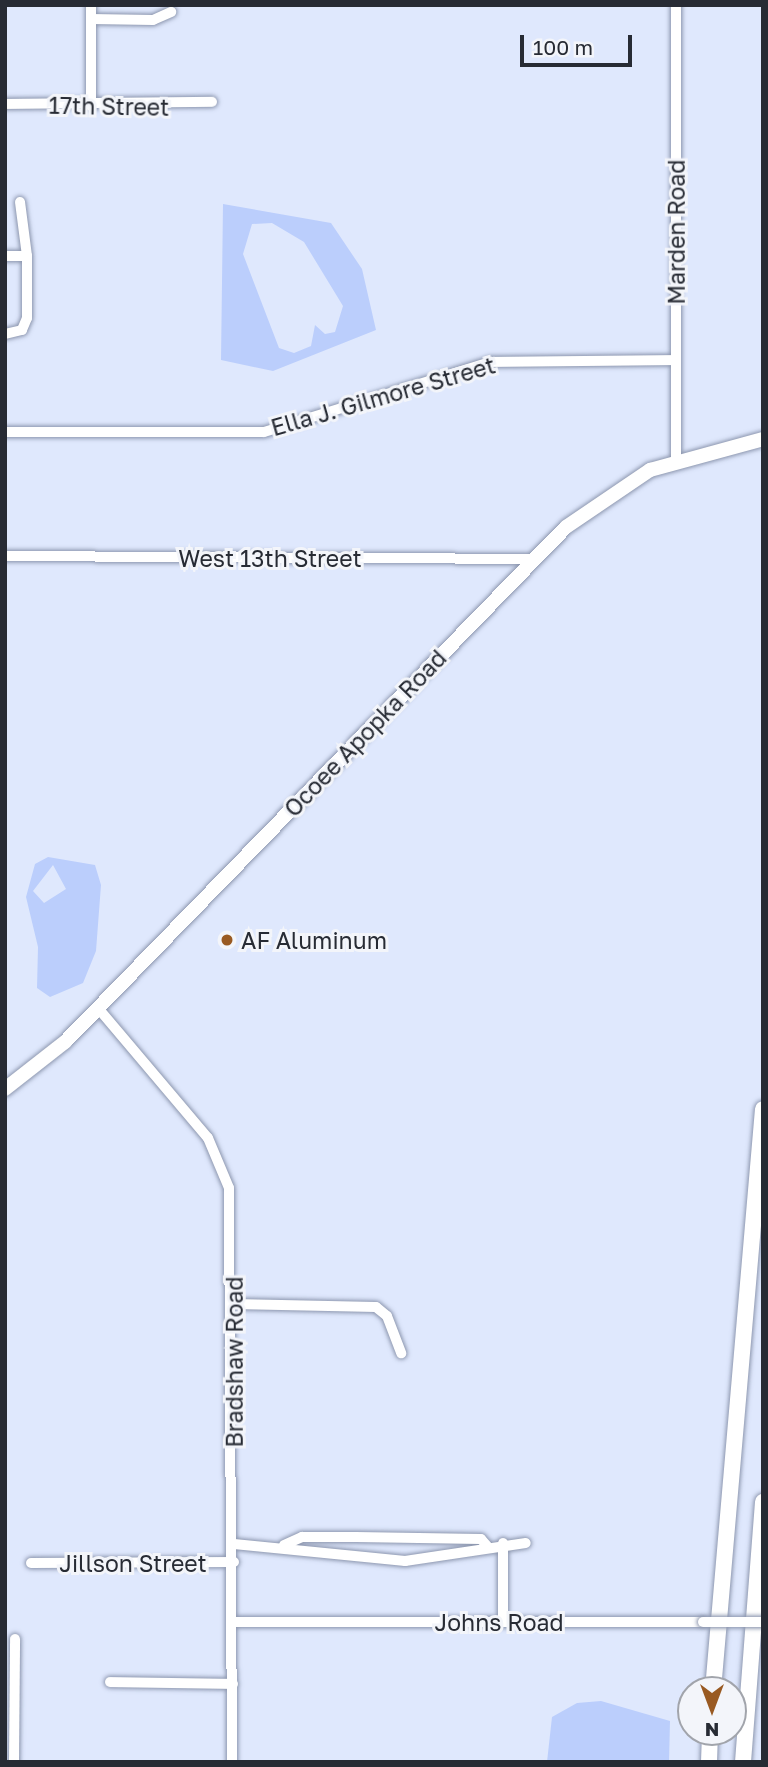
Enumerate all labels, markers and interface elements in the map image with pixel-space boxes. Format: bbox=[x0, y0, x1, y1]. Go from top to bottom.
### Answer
scale bar bbox=[523, 21, 635, 65]
text: 100 m bbox=[533, 34, 593, 60]
street label: 17th Street bbox=[49, 91, 169, 121]
street label: Marden Road bbox=[662, 159, 690, 305]
street label: Ella J. Gilmore Street bbox=[268, 351, 498, 441]
street label: West 13th Street bbox=[178, 544, 362, 572]
street label: Ocoee Apopka Road bbox=[278, 644, 452, 822]
place label: AF Aluminum bbox=[241, 926, 387, 954]
marker: AF Aluminum bbox=[219, 932, 235, 948]
street label: Bradshaw Road bbox=[220, 1276, 248, 1448]
street label: Jillson Street bbox=[59, 1549, 207, 1577]
street label: Johns Road bbox=[434, 1608, 564, 1636]
north arrow bbox=[677, 1676, 747, 1746]
text: N bbox=[705, 1719, 719, 1742]

